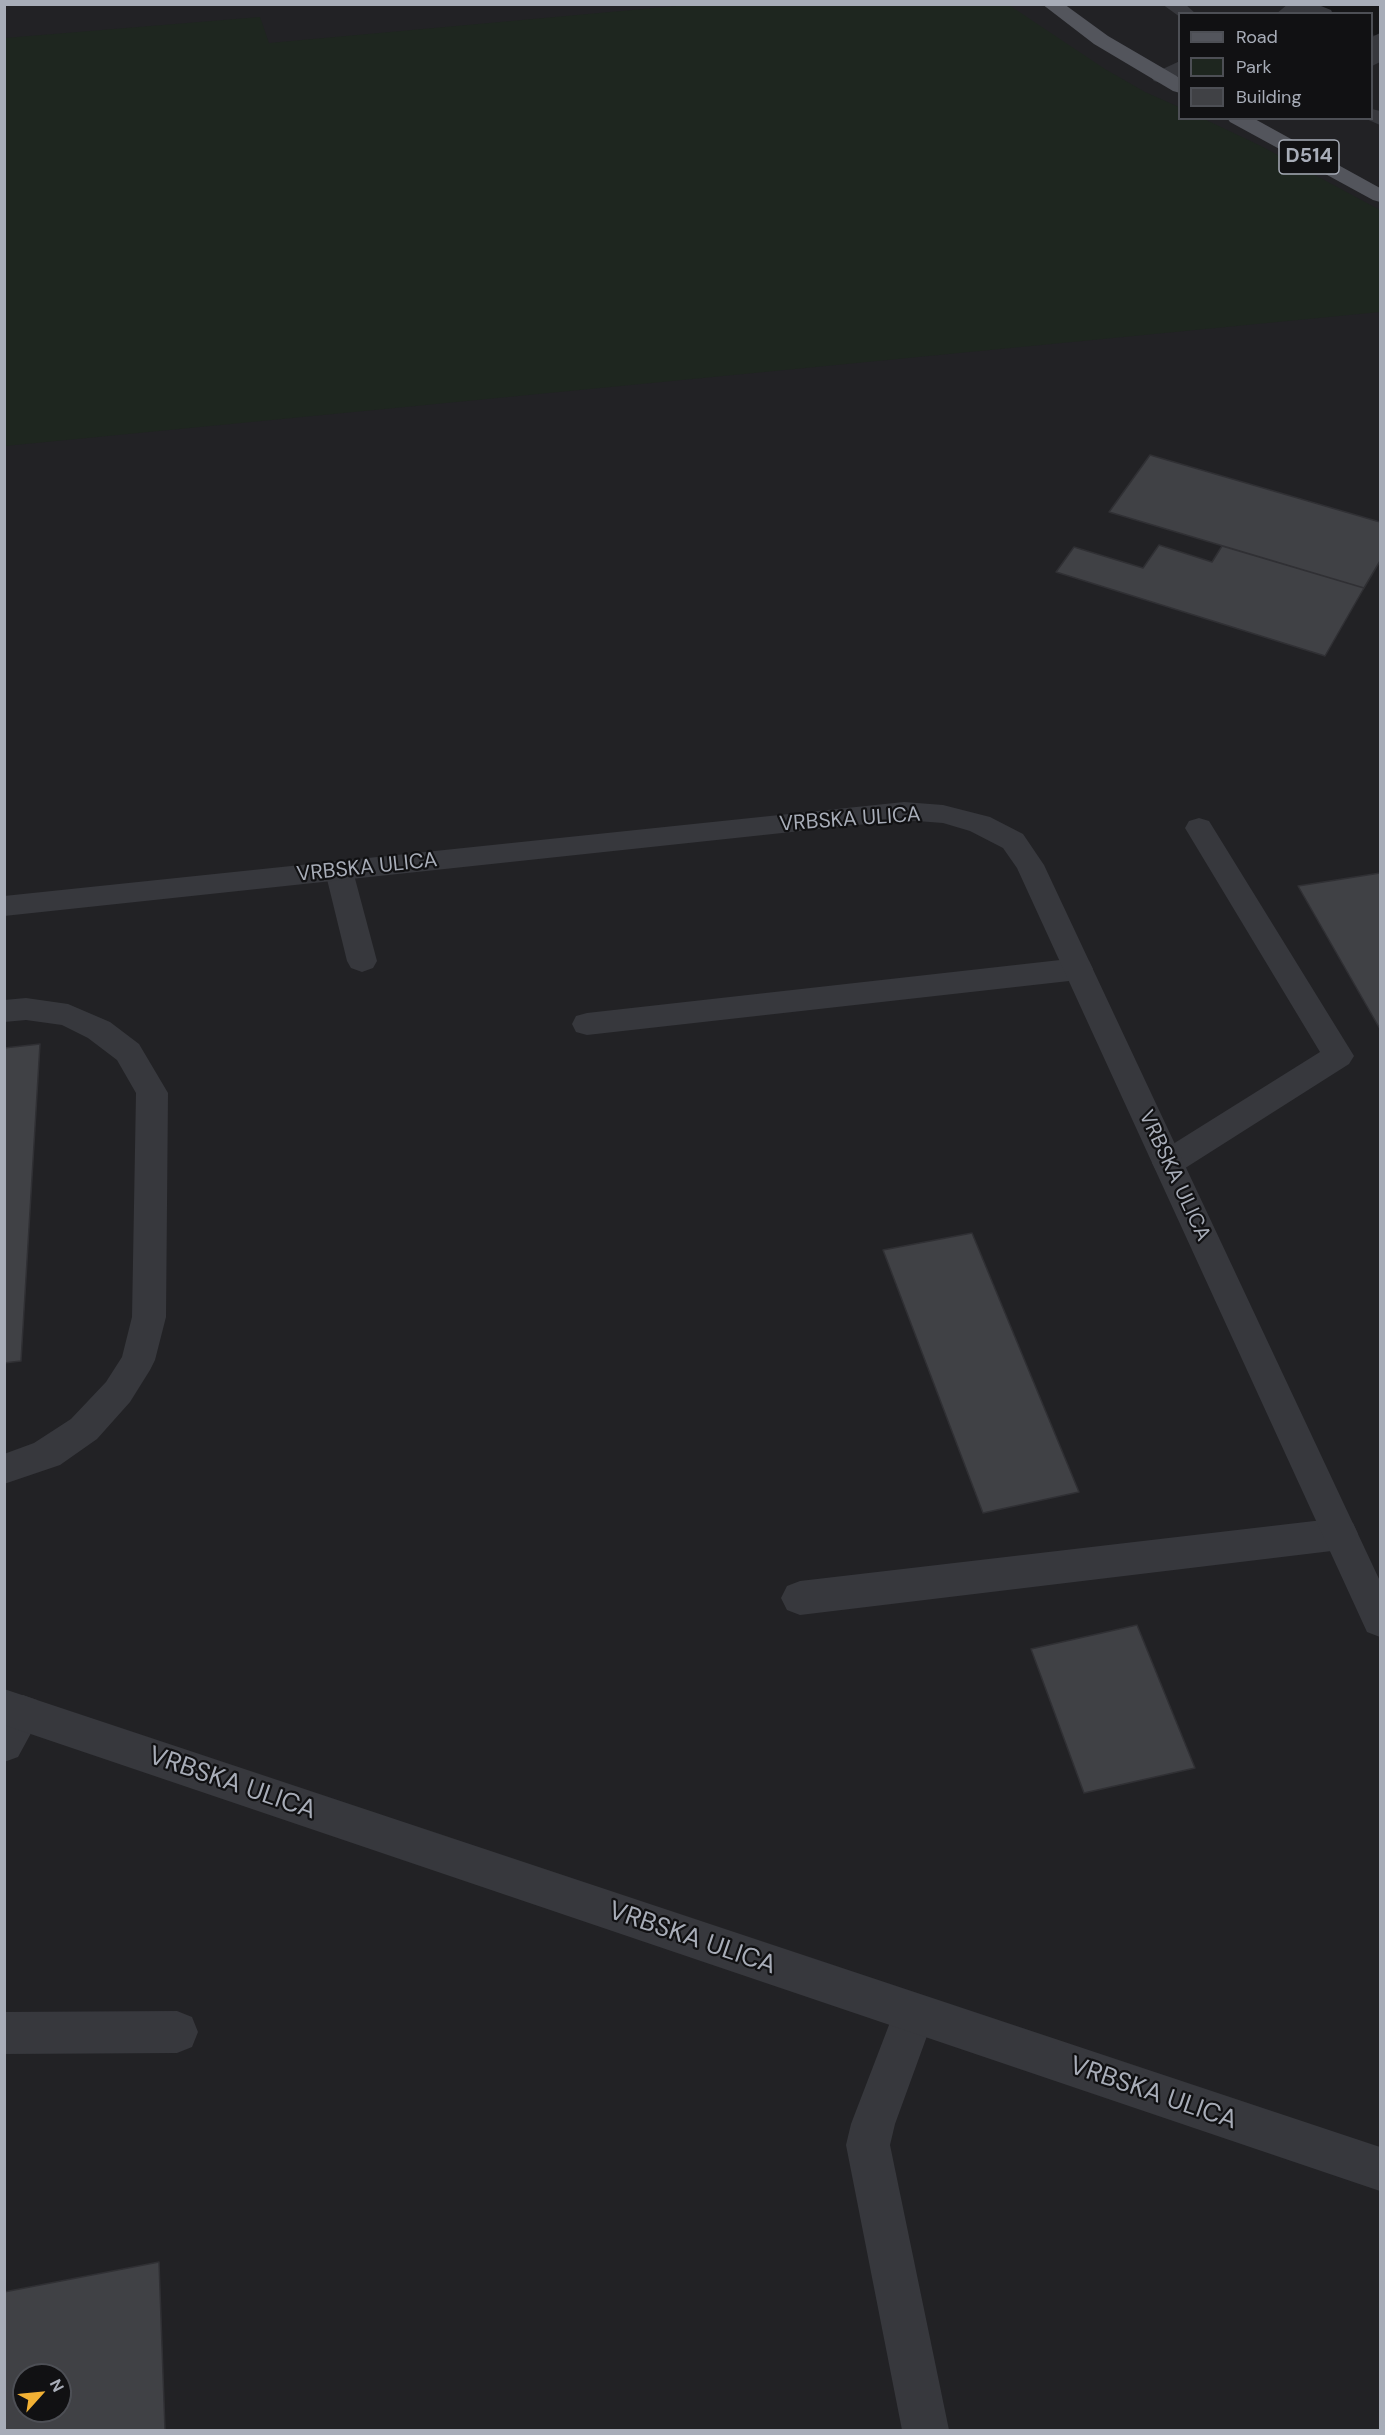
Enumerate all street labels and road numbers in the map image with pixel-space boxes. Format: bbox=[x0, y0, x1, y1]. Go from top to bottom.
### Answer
road number: D514 bbox=[1279, 140, 1339, 174]
street label: VRBSKA ULICA bbox=[779, 802, 921, 838]
street label: VRBSKA ULICA bbox=[295, 848, 439, 888]
street label: VRBSKA ULICA bbox=[1133, 1107, 1215, 1245]
street label: VRBSKA ULICA bbox=[144, 1741, 320, 1827]
street label: VRBSKA ULICA bbox=[604, 1896, 780, 1982]
street label: VRBSKA ULICA bbox=[1065, 2051, 1241, 2137]

